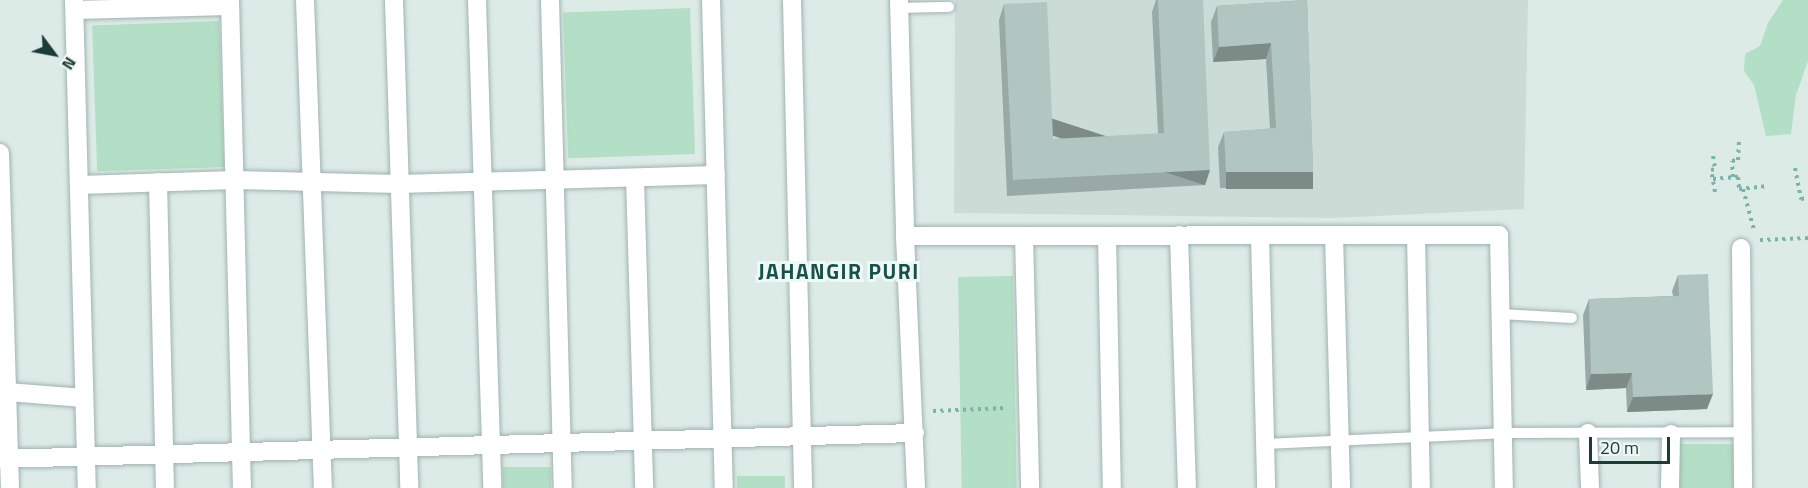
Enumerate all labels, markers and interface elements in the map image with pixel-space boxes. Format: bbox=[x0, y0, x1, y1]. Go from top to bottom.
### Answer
north arrow bbox=[24, 24, 84, 84]
text: N bbox=[56, 52, 82, 75]
district label: JAHANGIR PURI bbox=[758, 258, 920, 284]
scale bar bbox=[1592, 425, 1673, 463]
text: 20 m bbox=[1600, 434, 1639, 461]

